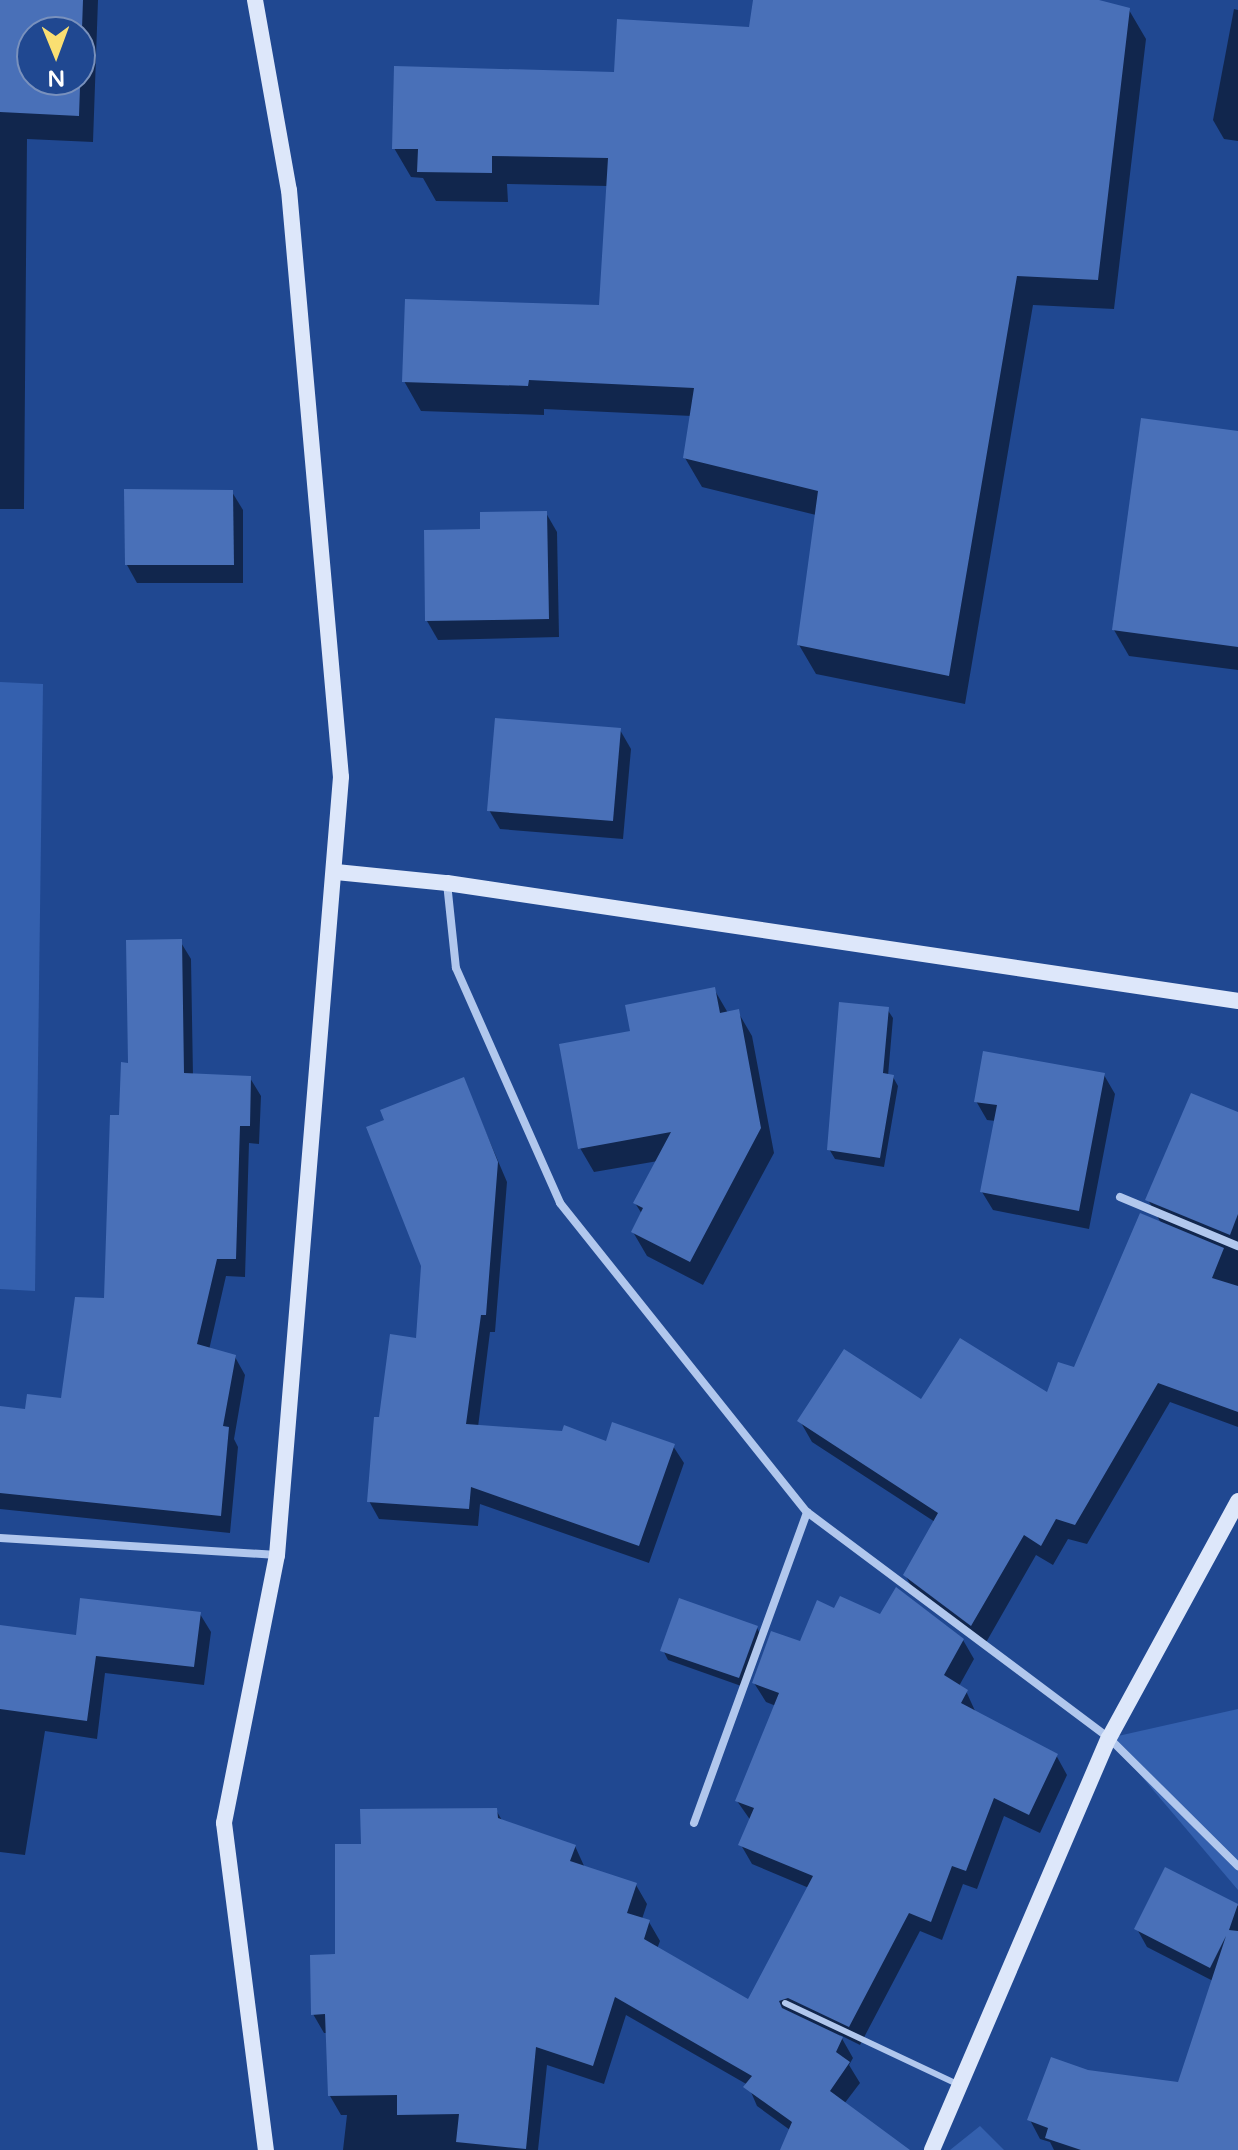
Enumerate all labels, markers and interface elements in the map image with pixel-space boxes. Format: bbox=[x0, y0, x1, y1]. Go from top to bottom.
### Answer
north arrow bbox=[16, 16, 96, 96]
text: N bbox=[47, 65, 65, 91]

